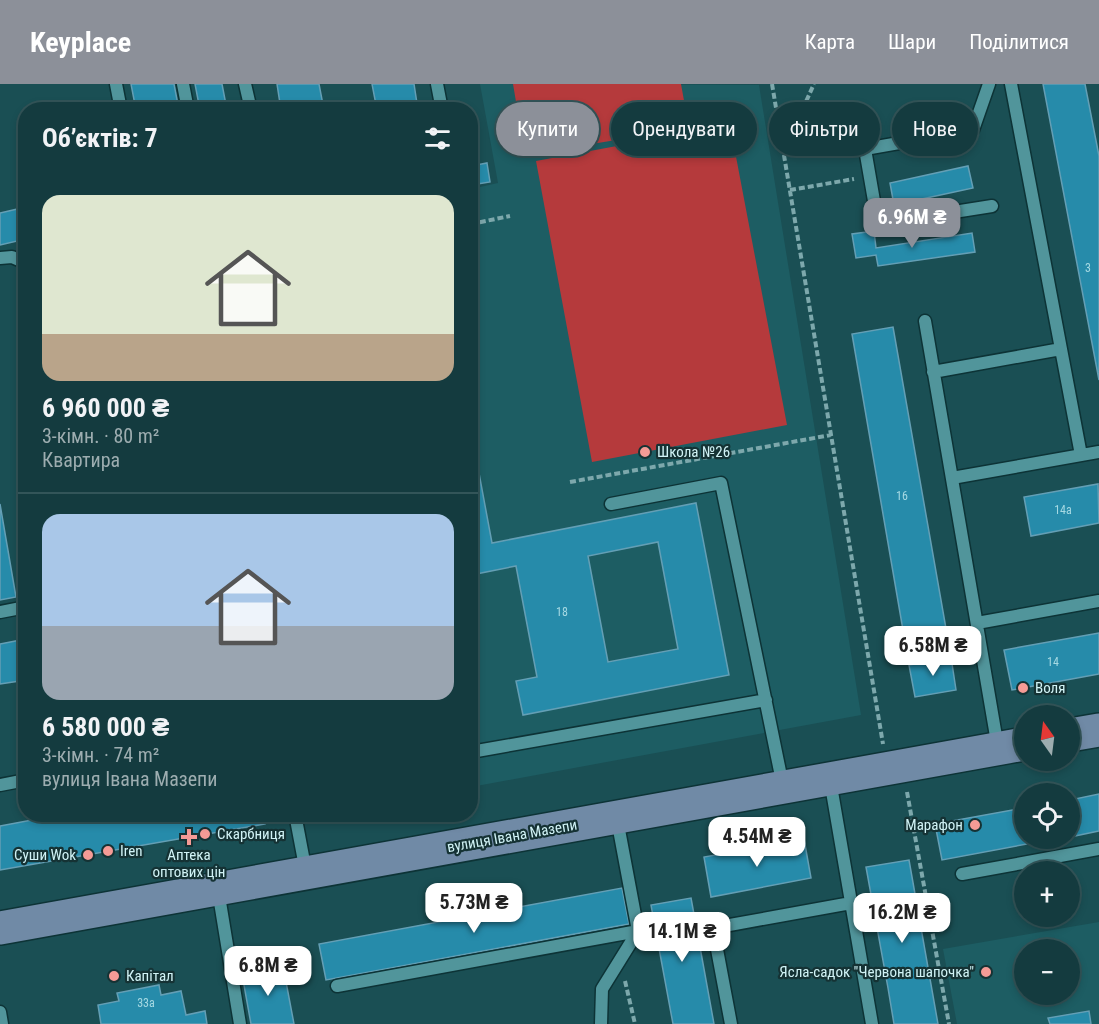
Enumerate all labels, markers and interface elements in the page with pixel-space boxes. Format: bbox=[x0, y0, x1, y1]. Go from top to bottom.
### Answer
text: Keyplace bbox=[30, 26, 131, 59]
text: Карта bbox=[805, 30, 855, 54]
text: Шари bbox=[888, 30, 936, 54]
text: Поділитися bbox=[969, 30, 1069, 54]
chip: Купити bbox=[496, 102, 599, 156]
chip: Орендувати bbox=[611, 102, 757, 156]
chip: Фільтри bbox=[769, 102, 880, 156]
chip: Нове bbox=[892, 102, 978, 156]
icon: filters bbox=[421, 122, 454, 155]
text: Об’єктів: 7 bbox=[42, 123, 158, 153]
pin: 6.96M ₴ bbox=[857, 198, 967, 249]
text: 6.96M ₴ bbox=[877, 205, 947, 229]
icon: home bbox=[194, 234, 302, 342]
house number: 3 bbox=[1085, 261, 1091, 275]
text: 6 960 000 ₴ bbox=[42, 393, 169, 423]
text: 3-кімн. · 80 m² bbox=[42, 424, 159, 448]
place label: Школа №26 bbox=[657, 443, 730, 461]
marker: Школа №26 bbox=[638, 445, 652, 459]
text: Квартира bbox=[42, 448, 120, 472]
house number: 16 bbox=[896, 489, 908, 503]
house number: 14а bbox=[1054, 503, 1072, 517]
icon: home bbox=[194, 553, 302, 661]
house number: 18 bbox=[556, 605, 568, 619]
pin: 6.58M ₴ bbox=[878, 626, 988, 677]
text: 6.58M ₴ bbox=[898, 633, 968, 657]
house number: 14 bbox=[1047, 655, 1059, 669]
place label: Воля bbox=[1035, 679, 1066, 697]
marker: Воля bbox=[1016, 681, 1030, 695]
north arrow bbox=[1014, 705, 1080, 771]
map controls bbox=[1014, 705, 1080, 1005]
text: 6 580 000 ₴ bbox=[42, 712, 169, 742]
text: 3-кімн. · 74 m² bbox=[42, 743, 159, 767]
text: вулиця Івана Мазепи bbox=[42, 767, 218, 791]
button: locate bbox=[1014, 783, 1080, 849]
street label: вулиця Івана Мазепи bbox=[446, 816, 578, 856]
place label: Марафон bbox=[905, 816, 963, 834]
pin: 4.54M ₴ bbox=[702, 817, 812, 868]
marker: Марафон bbox=[968, 818, 982, 832]
text: 4.54M ₴ bbox=[722, 824, 792, 848]
place label: Скарбниця bbox=[217, 825, 285, 843]
marker: Скарбниця bbox=[198, 827, 212, 841]
marker: Аптека оптових цін bbox=[182, 830, 196, 844]
place label: Iren bbox=[120, 842, 142, 860]
marker: Iren bbox=[101, 844, 115, 858]
place label: Суши Wok bbox=[14, 846, 76, 864]
place label: Аптека оптових цін bbox=[153, 846, 225, 881]
marker: Суши Wok bbox=[81, 848, 95, 862]
button: + bbox=[1014, 861, 1080, 927]
pin: 5.73M ₴ bbox=[419, 883, 529, 934]
text: 5.73M ₴ bbox=[439, 890, 509, 914]
pin: 16.2M ₴ bbox=[847, 893, 957, 944]
text: 16.2M ₴ bbox=[867, 900, 937, 924]
pin: 14.1M ₴ bbox=[627, 912, 737, 963]
text: 14.1M ₴ bbox=[647, 919, 717, 943]
button: − bbox=[1014, 939, 1080, 1005]
pin: 6.8M ₴ bbox=[219, 946, 317, 997]
text: 6.8M ₴ bbox=[238, 953, 298, 977]
place label: Ясла-садок "Червона шапочка" bbox=[779, 963, 974, 981]
marker: Ясла-садок "Червона шапочка" bbox=[979, 965, 993, 979]
place label: Капітал bbox=[126, 967, 174, 985]
marker: Капітал bbox=[107, 969, 121, 983]
house number: 33а bbox=[137, 996, 155, 1010]

